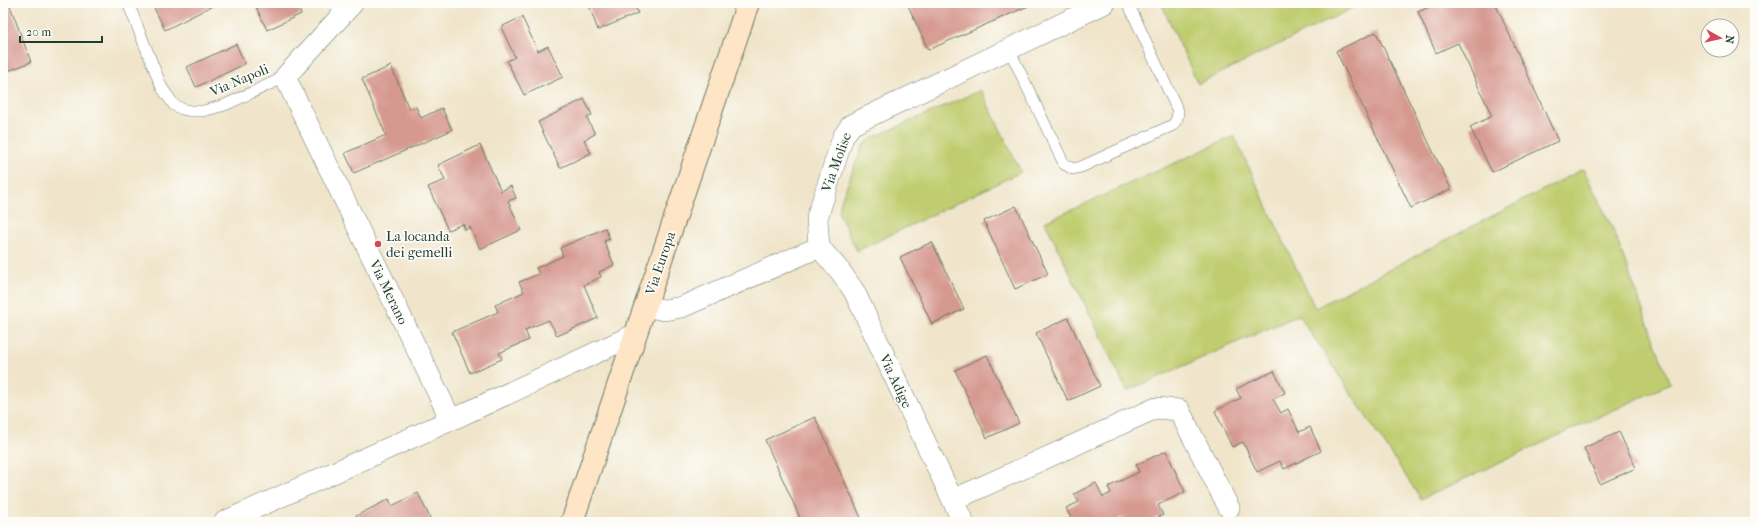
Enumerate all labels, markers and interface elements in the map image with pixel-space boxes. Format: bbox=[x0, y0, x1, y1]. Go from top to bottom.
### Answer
scale bar bbox=[20, 18, 102, 44]
north arrow bbox=[1700, 18, 1740, 58]
text: 20 m bbox=[26, 25, 51, 39]
text: N bbox=[1722, 34, 1736, 45]
street label: Via Napoli bbox=[206, 61, 271, 101]
street label: Via Molise bbox=[817, 130, 855, 195]
place label: La locanda dei gemelli bbox=[386, 228, 452, 261]
street label: Via Europa bbox=[641, 229, 679, 298]
marker: La locanda dei gemelli bbox=[373, 239, 383, 249]
street label: Via Merano bbox=[365, 256, 411, 327]
street label: Via Adige bbox=[875, 350, 916, 411]

